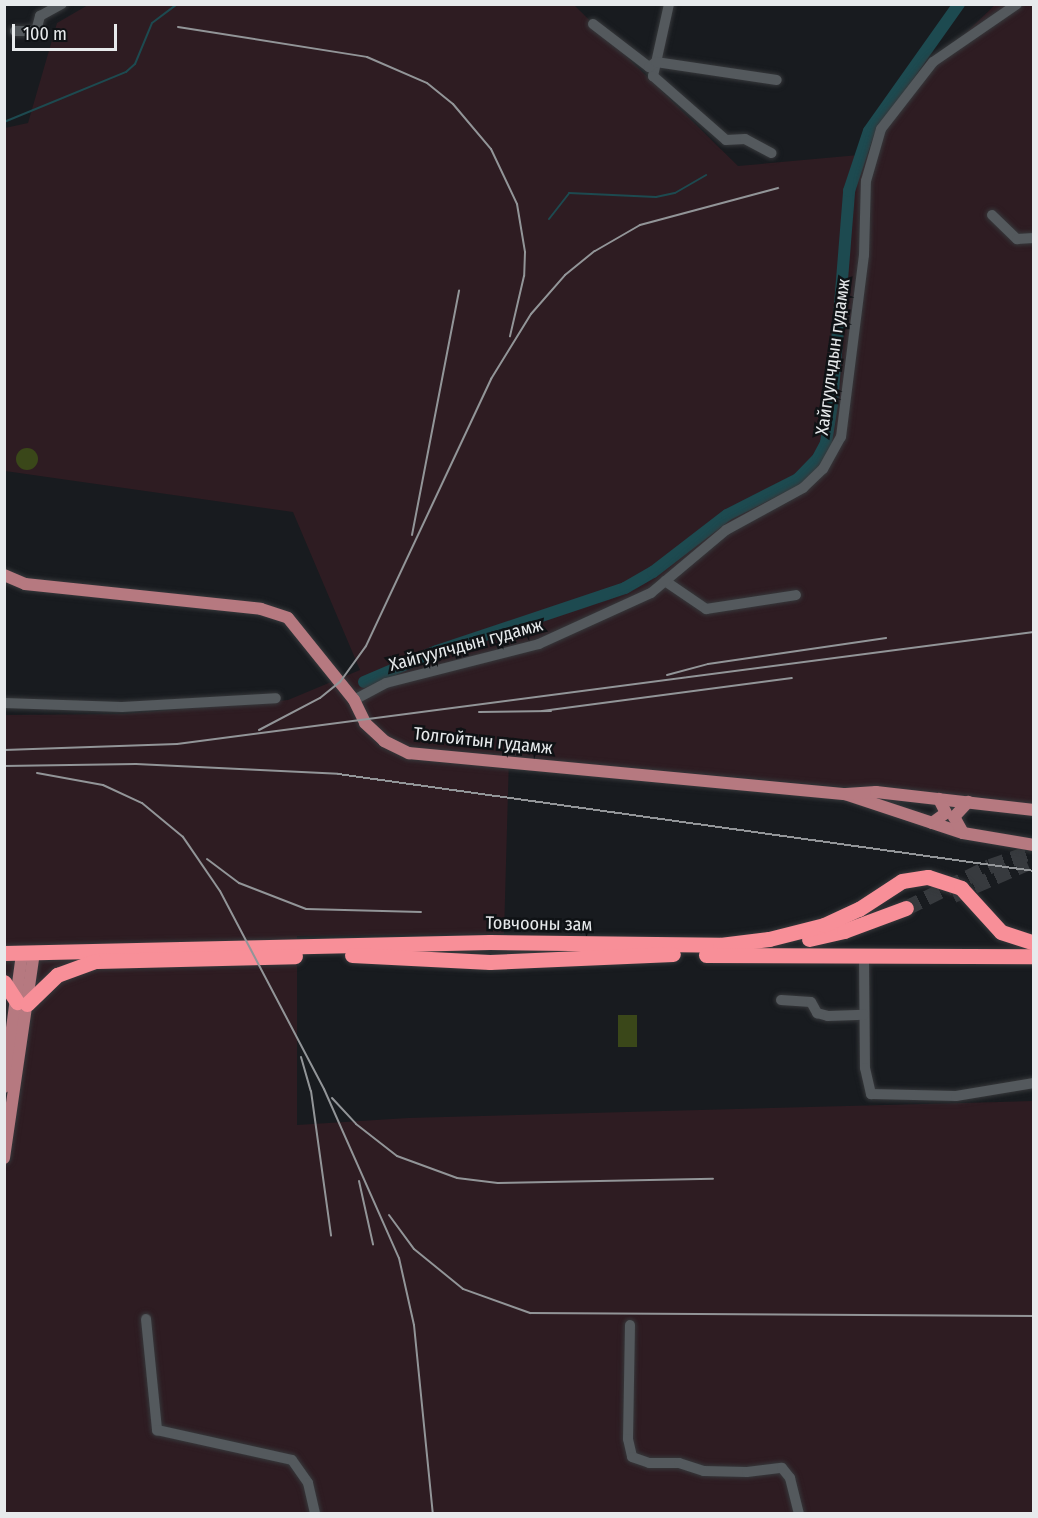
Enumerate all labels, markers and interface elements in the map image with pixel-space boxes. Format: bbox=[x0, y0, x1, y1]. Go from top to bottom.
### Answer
scale bar bbox=[15, 12, 120, 50]
text: 100 m bbox=[23, 23, 67, 45]
street label: Хайгуулчдын гудамж bbox=[811, 277, 855, 437]
street label: Хайгуулчдын гудамж bbox=[387, 614, 545, 676]
street label: Толгойтын гудамж bbox=[412, 723, 554, 759]
street label: Товчооны зам bbox=[485, 912, 593, 936]

